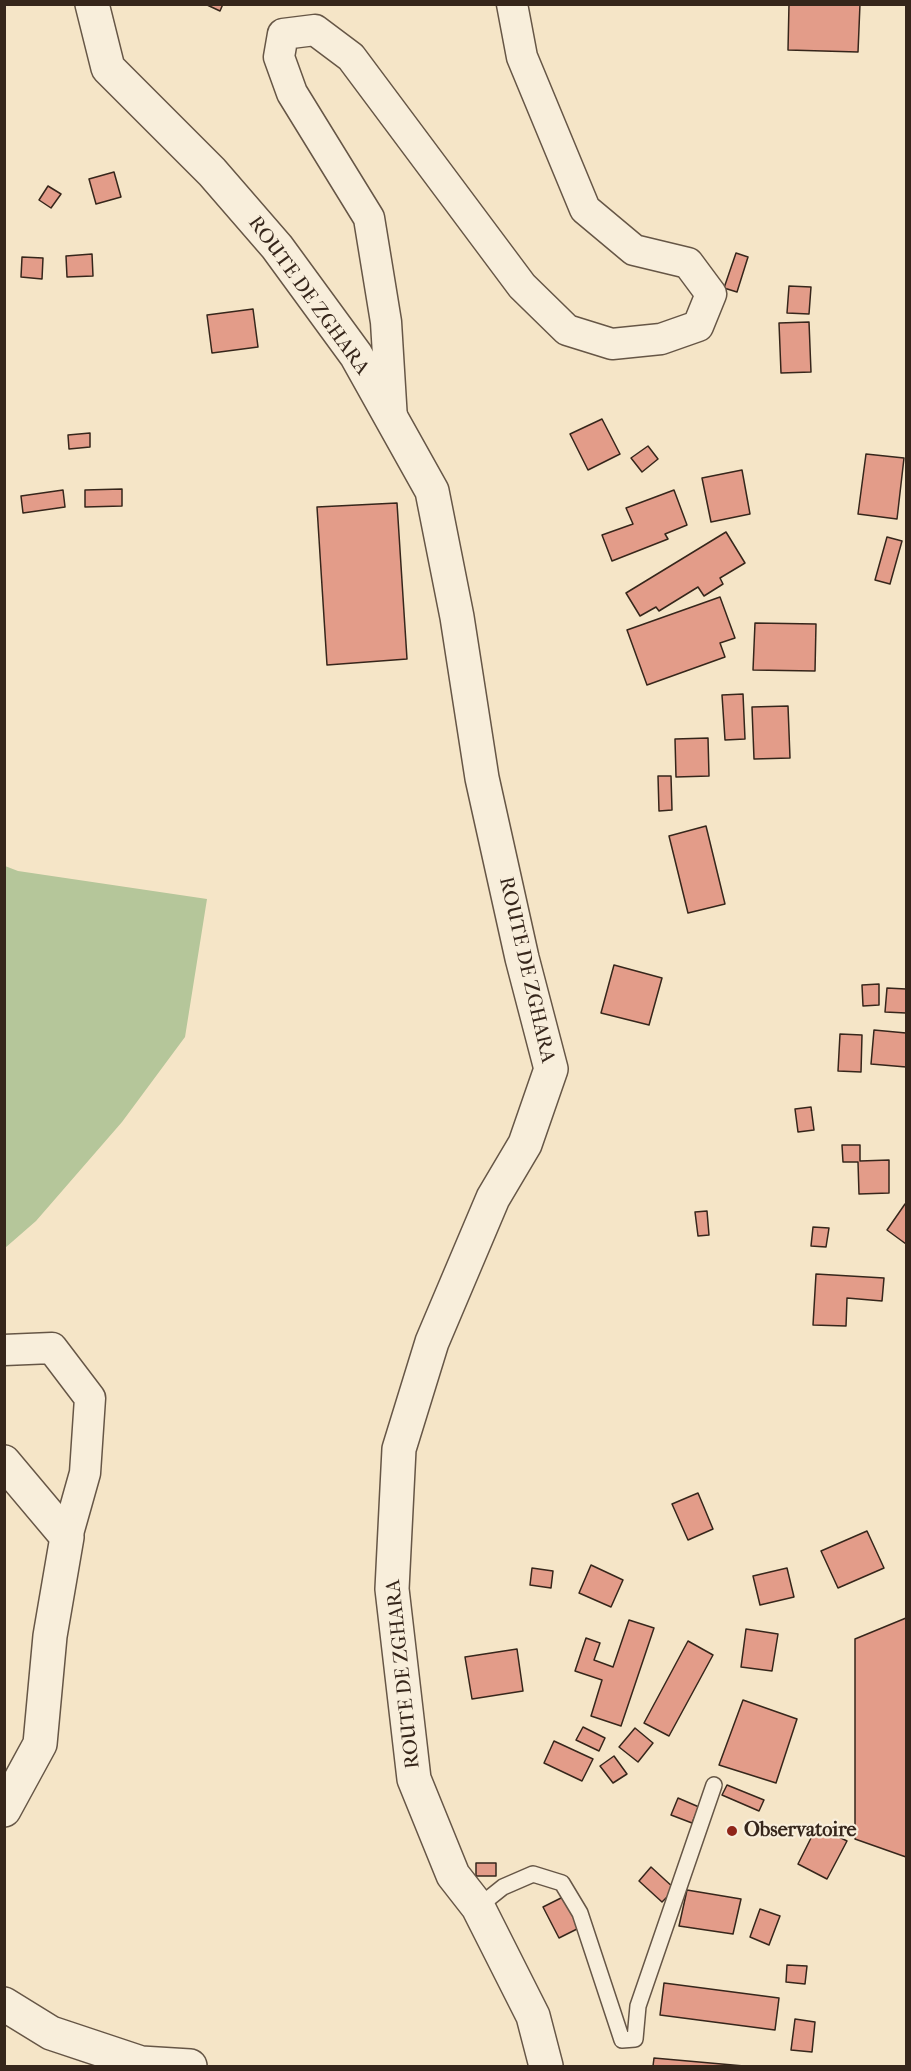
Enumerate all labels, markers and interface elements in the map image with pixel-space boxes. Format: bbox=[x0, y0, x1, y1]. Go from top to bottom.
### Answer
street label: ROUTE DE ZGHARA bbox=[242, 212, 374, 380]
street label: ROUTE DE ZGHARA bbox=[493, 875, 559, 1065]
street label: ROUTE DE ZGHARA bbox=[382, 1578, 426, 1770]
place label: Observatoire bbox=[744, 1819, 856, 1843]
marker: Observatoire bbox=[725, 1824, 739, 1838]

